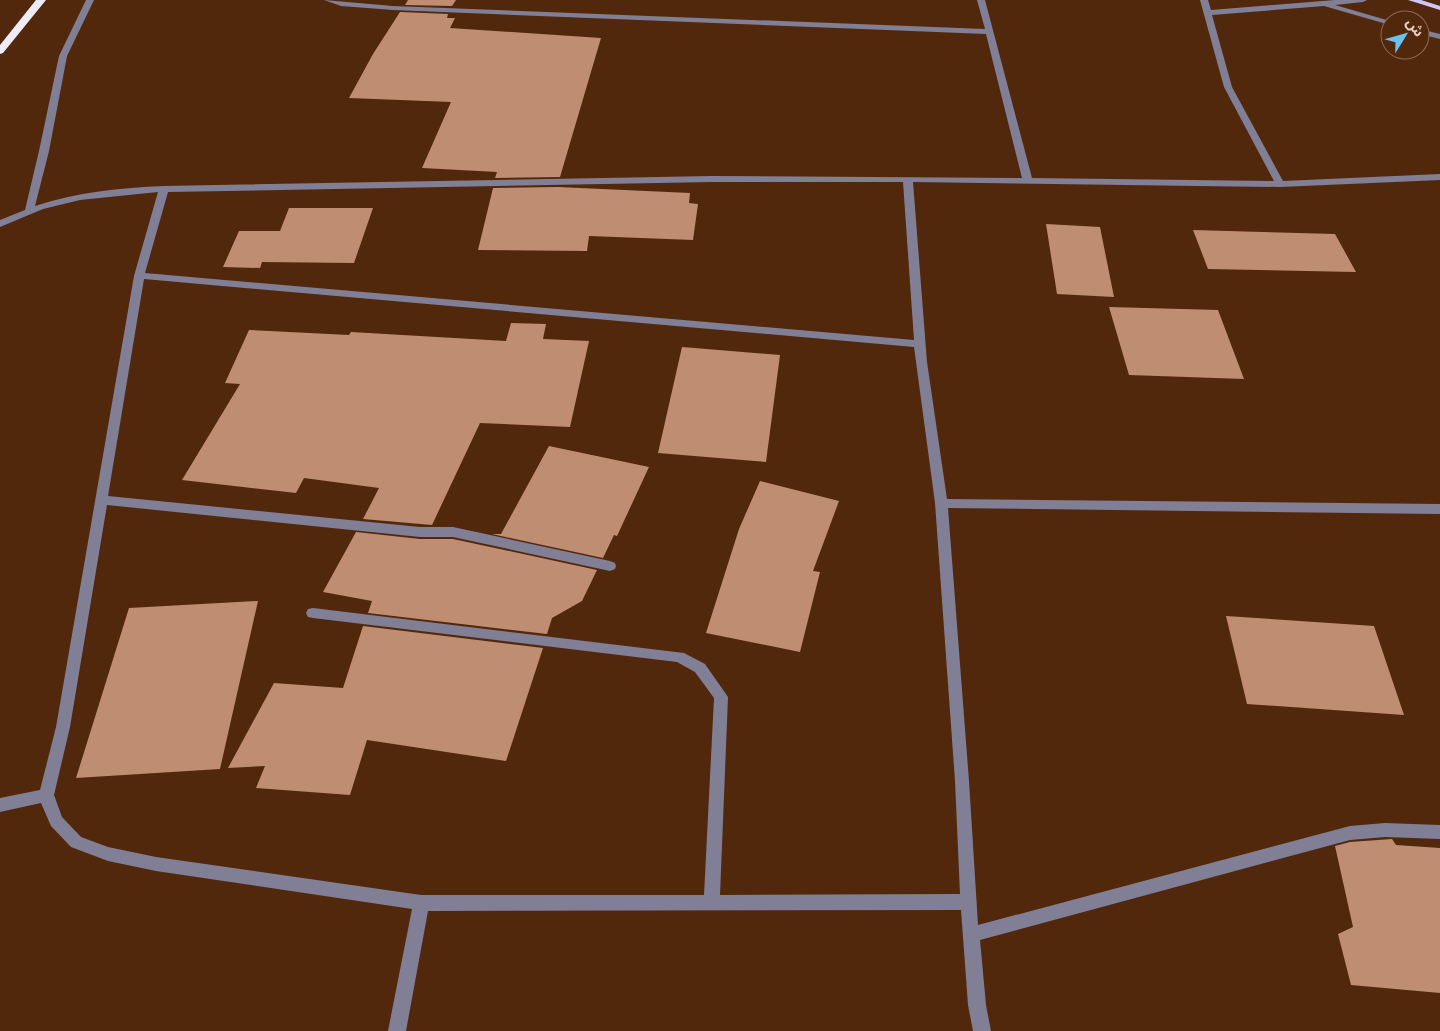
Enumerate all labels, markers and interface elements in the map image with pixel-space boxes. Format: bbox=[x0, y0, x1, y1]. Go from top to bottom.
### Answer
north arrow bbox=[1380, 10, 1430, 60]
text: ش bbox=[1403, 15, 1428, 40]

